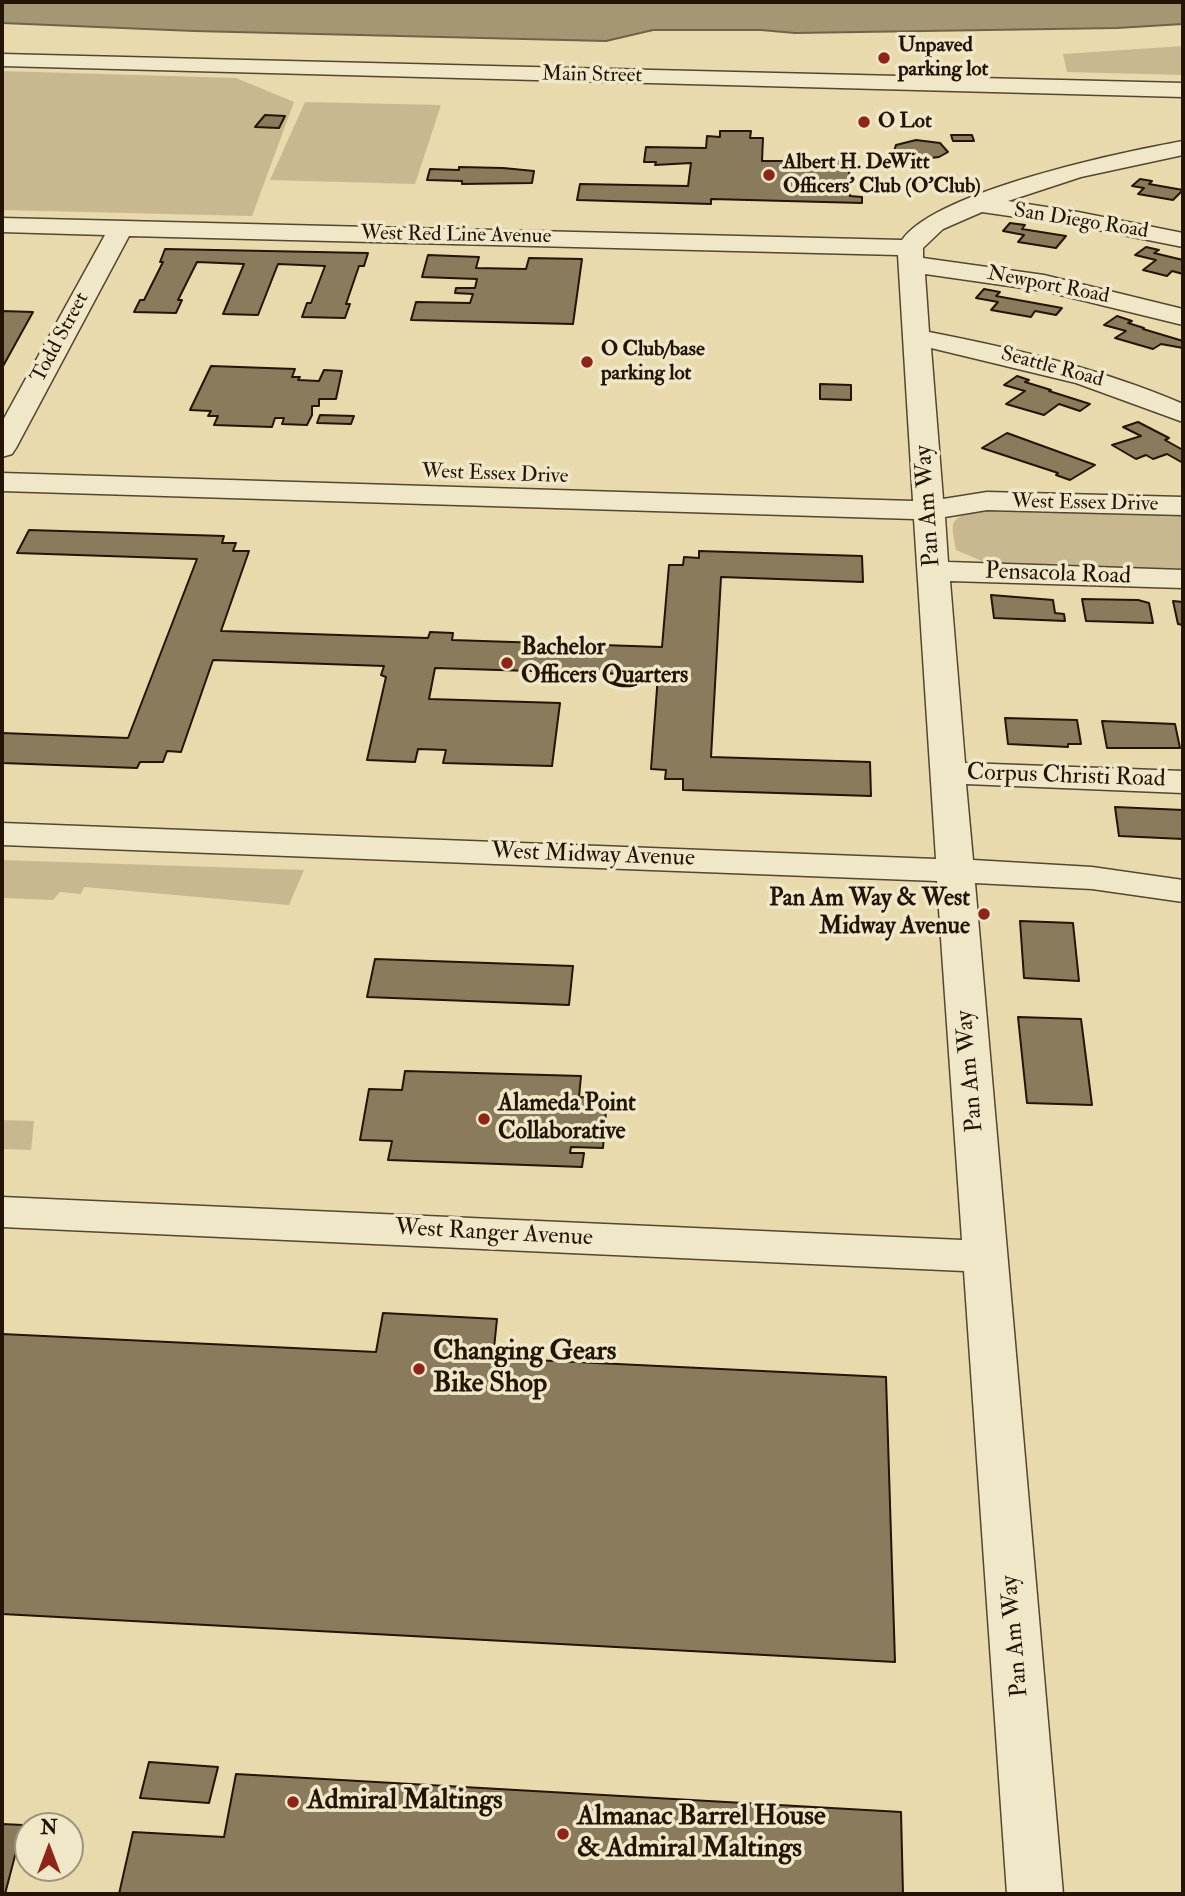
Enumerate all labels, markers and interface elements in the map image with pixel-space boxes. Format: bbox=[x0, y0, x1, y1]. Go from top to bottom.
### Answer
place label: Unpaved parking lot bbox=[898, 33, 988, 83]
marker: Unpaved parking lot bbox=[876, 50, 892, 66]
street label: Main Street bbox=[542, 63, 642, 89]
place label: O Lot bbox=[878, 109, 932, 135]
marker: O Lot bbox=[856, 114, 872, 130]
place label: Albert H. DeWitt Officers' Club (O'Club) bbox=[783, 150, 981, 200]
marker: Albert H. DeWitt Officers' Club (O'Club) bbox=[761, 167, 777, 183]
street label: San Diego Road bbox=[1012, 199, 1150, 245]
street label: West Red Line Avenue bbox=[360, 222, 552, 250]
street label: Newport Road bbox=[985, 262, 1111, 310]
street label: Todd Street bbox=[27, 289, 95, 387]
place label: O Club/base parking lot bbox=[601, 337, 705, 387]
street label: Seattle Road bbox=[998, 342, 1106, 394]
marker: O Club/base parking lot bbox=[579, 354, 595, 370]
street label: Pan Am Way bbox=[910, 444, 948, 568]
street label: West Essex Drive bbox=[421, 460, 569, 490]
street label: West Essex Drive bbox=[1011, 490, 1159, 518]
street label: Pensacola Road bbox=[984, 558, 1132, 592]
place label: Bachelor Officers Quarters bbox=[521, 635, 688, 691]
marker: Bachelor Officers Quarters bbox=[499, 655, 515, 671]
street label: Corpus Christi Road bbox=[966, 759, 1166, 795]
street label: West Midway Avenue bbox=[491, 838, 695, 874]
place label: Pan Am Way & West Midway Avenue bbox=[769, 886, 970, 942]
marker: Pan Am Way & West Midway Avenue bbox=[976, 906, 992, 922]
street label: Pan Am Way bbox=[951, 1009, 991, 1133]
place label: Alameda Point Collaborative bbox=[498, 1091, 636, 1147]
marker: Alameda Point Collaborative bbox=[476, 1111, 492, 1127]
street label: West Ranger Avenue bbox=[394, 1214, 594, 1254]
place label: Changing Gears Bike Shop bbox=[433, 1336, 616, 1402]
marker: Changing Gears Bike Shop bbox=[411, 1361, 427, 1377]
street label: Pan Am Way bbox=[996, 1574, 1036, 1698]
place label: Admiral Maltings bbox=[307, 1785, 503, 1819]
marker: Admiral Maltings bbox=[285, 1794, 301, 1810]
place label: Almanac Barrel House & Admiral Maltings bbox=[577, 1801, 826, 1867]
north arrow bbox=[14, 1812, 84, 1882]
text: N bbox=[40, 1816, 58, 1840]
marker: Almanac Barrel House & Admiral Maltings bbox=[555, 1826, 571, 1842]

